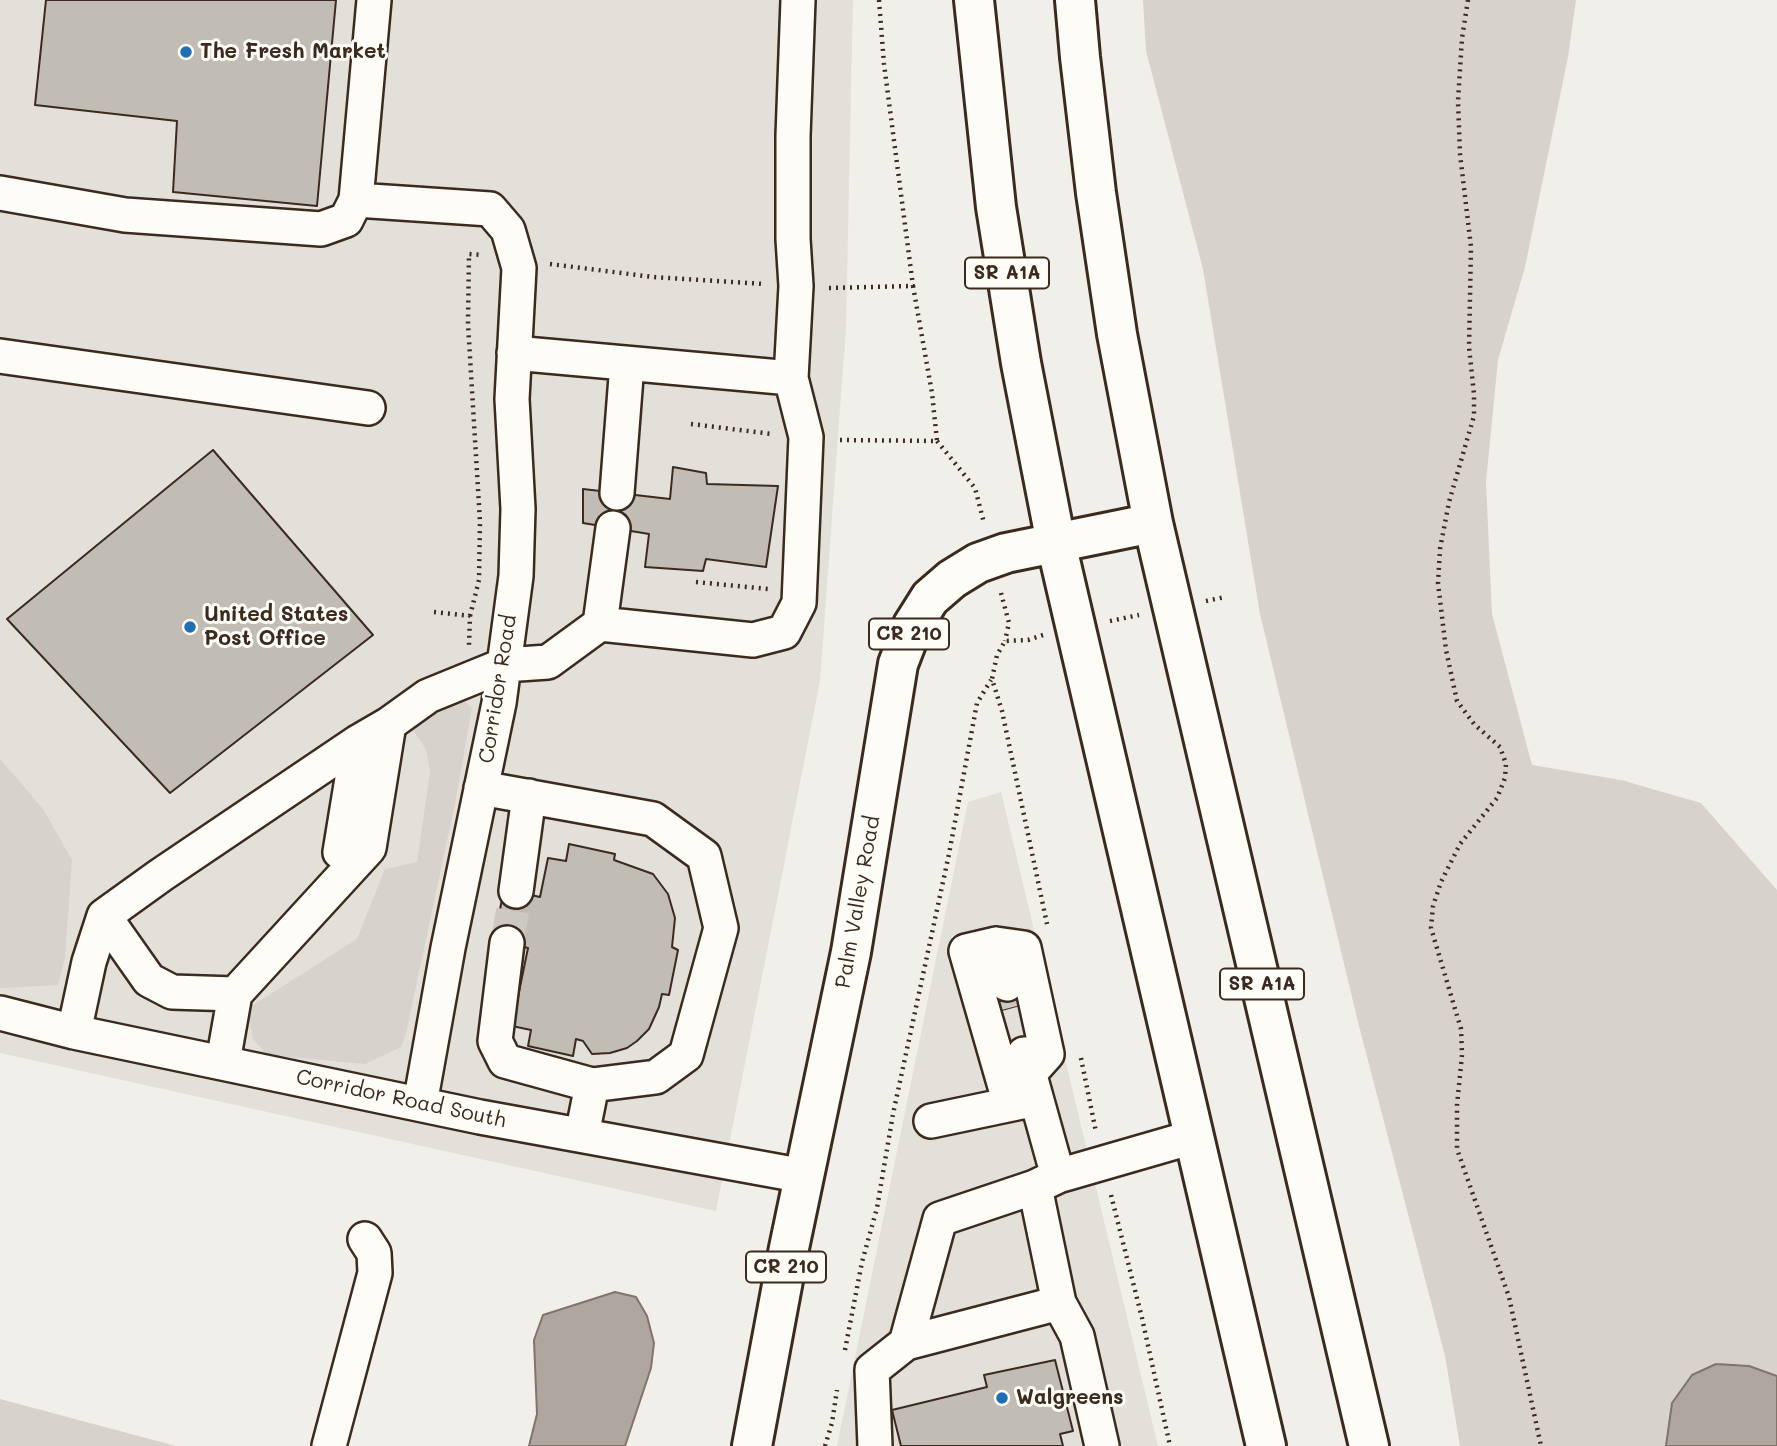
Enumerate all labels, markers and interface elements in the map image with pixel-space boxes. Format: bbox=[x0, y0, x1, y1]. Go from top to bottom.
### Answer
place label: The Fresh Market bbox=[200, 39, 386, 65]
marker: The Fresh Market bbox=[178, 44, 194, 60]
road number: SR A1A bbox=[965, 258, 1049, 288]
place label: United States Post Office bbox=[204, 602, 348, 652]
street label: Corridor Road bbox=[474, 613, 522, 765]
road number: CR 210 bbox=[869, 618, 949, 650]
marker: United States Post Office bbox=[182, 619, 198, 635]
street label: Palm Valley Road bbox=[830, 814, 886, 990]
road number: SR A1A bbox=[1220, 968, 1304, 1000]
street label: Corridor Road South bbox=[294, 1064, 508, 1134]
road number: CR 210 bbox=[746, 1252, 826, 1282]
place label: Walgreens bbox=[1016, 1385, 1124, 1411]
marker: Walgreens bbox=[994, 1390, 1010, 1406]

